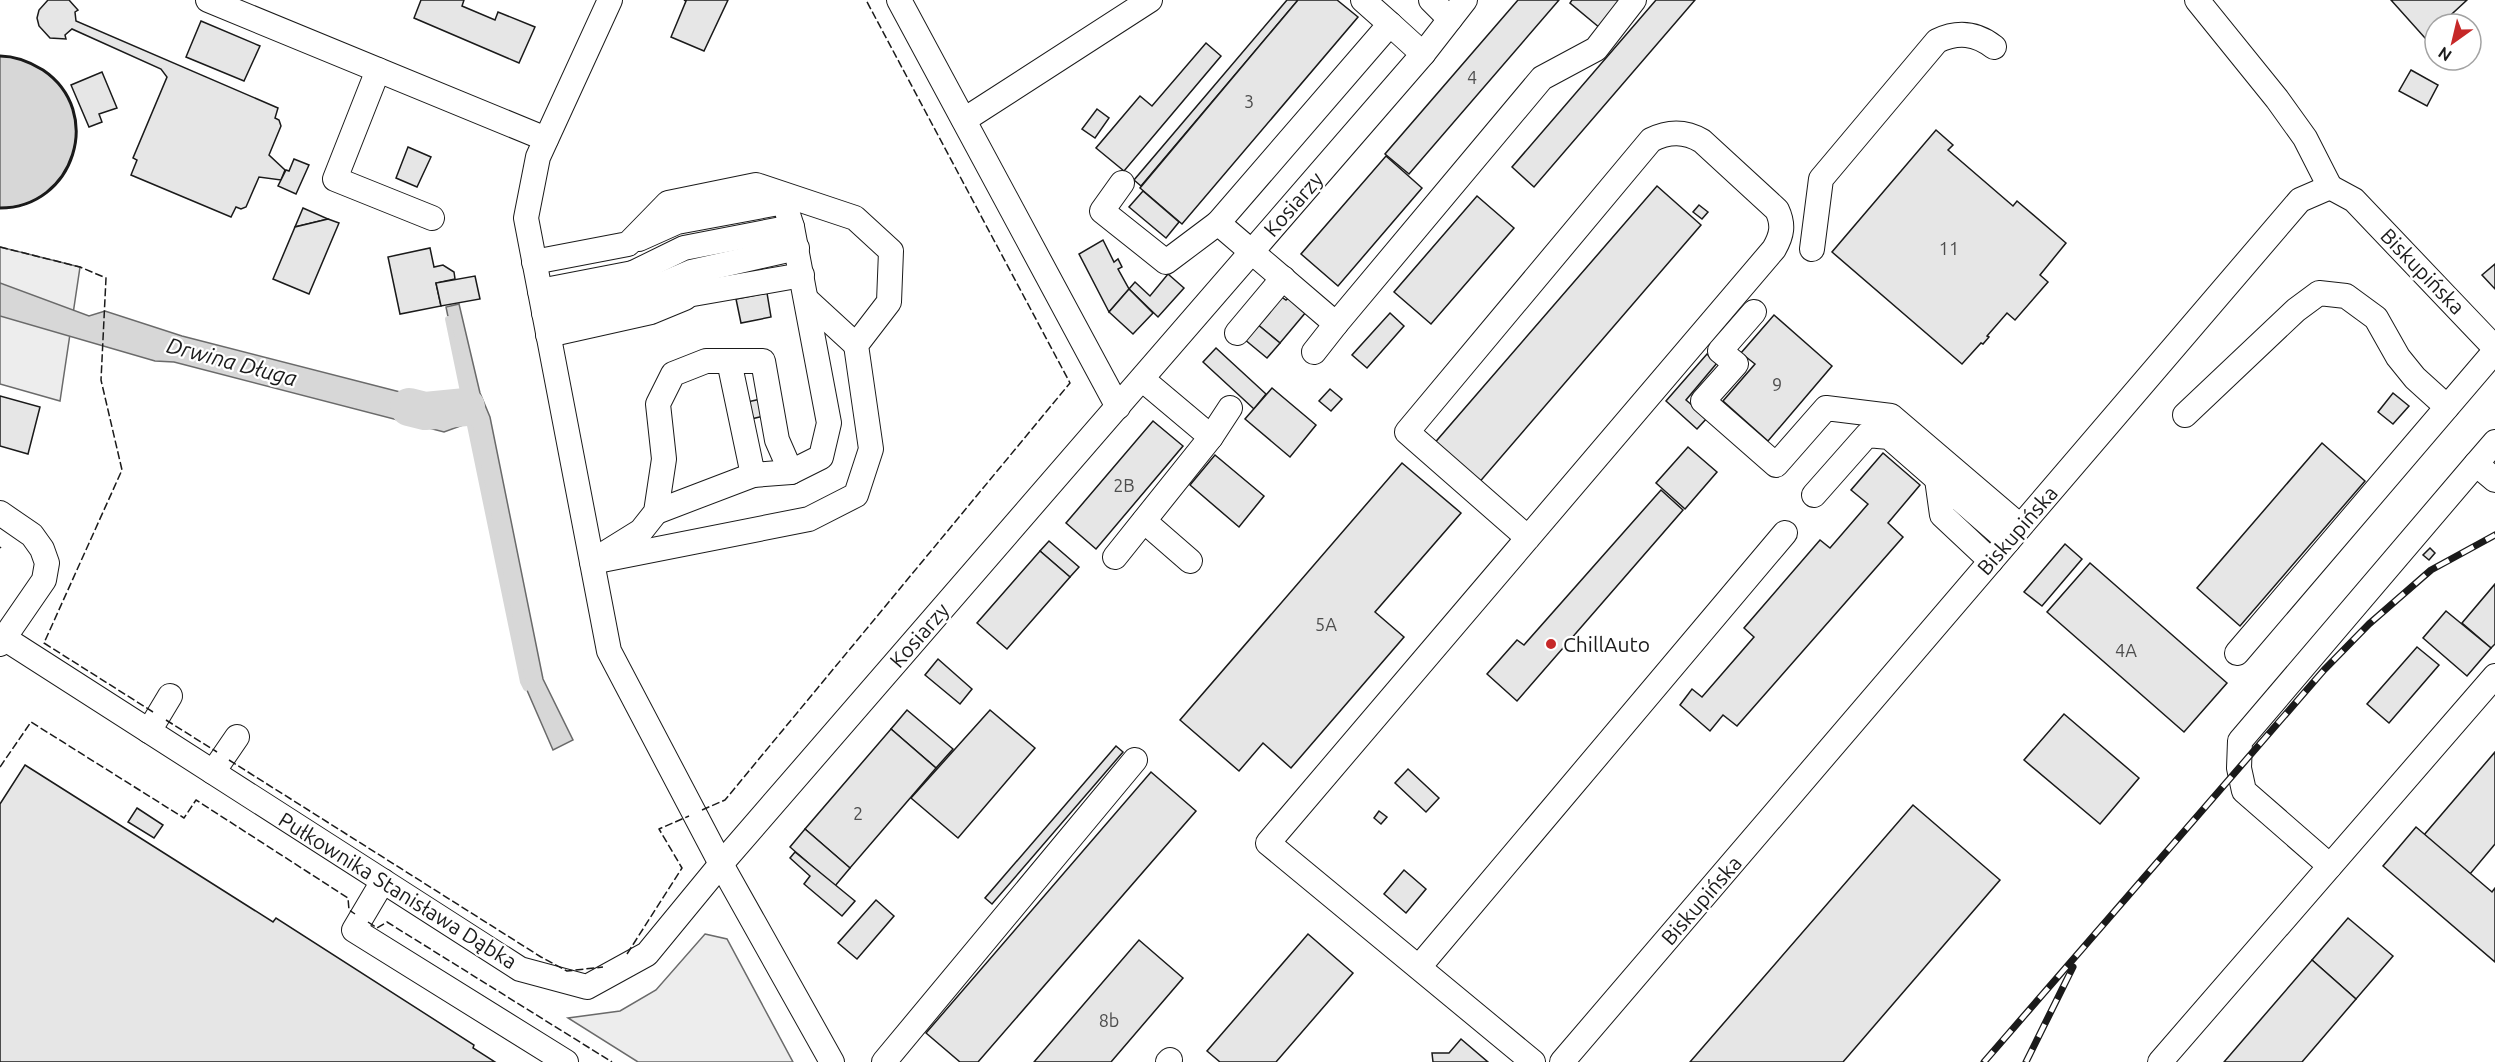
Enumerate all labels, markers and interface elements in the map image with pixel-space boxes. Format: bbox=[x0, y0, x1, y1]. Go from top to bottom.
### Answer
north arrow bbox=[2423, 12, 2483, 72]
text: N bbox=[2435, 44, 2455, 65]
house number: 4 bbox=[1467, 67, 1477, 87]
house number: 3 bbox=[1244, 91, 1254, 111]
street label: Kosiarzy bbox=[1258, 167, 1328, 241]
street label: Biskupińska bbox=[2376, 223, 2470, 319]
house number: 11 bbox=[1939, 238, 1959, 258]
water label: Drwina Długa bbox=[164, 332, 300, 390]
house number: 9 bbox=[1772, 374, 1782, 394]
house number: 2B bbox=[1113, 475, 1135, 495]
street label: Biskupińska bbox=[1972, 481, 2062, 579]
street label: Kosiarzy bbox=[884, 598, 954, 672]
house number: 5A bbox=[1315, 614, 1337, 634]
place label: ChillAuto bbox=[1563, 632, 1650, 656]
marker: ChillAuto bbox=[1544, 637, 1558, 651]
house number: 4A bbox=[2115, 640, 2137, 660]
house number: 2 bbox=[853, 803, 863, 823]
street label: Pułkownika Stanisława Dąbka bbox=[275, 807, 521, 973]
street label: Biskupińska bbox=[1656, 851, 1746, 949]
house number: 8b bbox=[1099, 1010, 1119, 1030]

